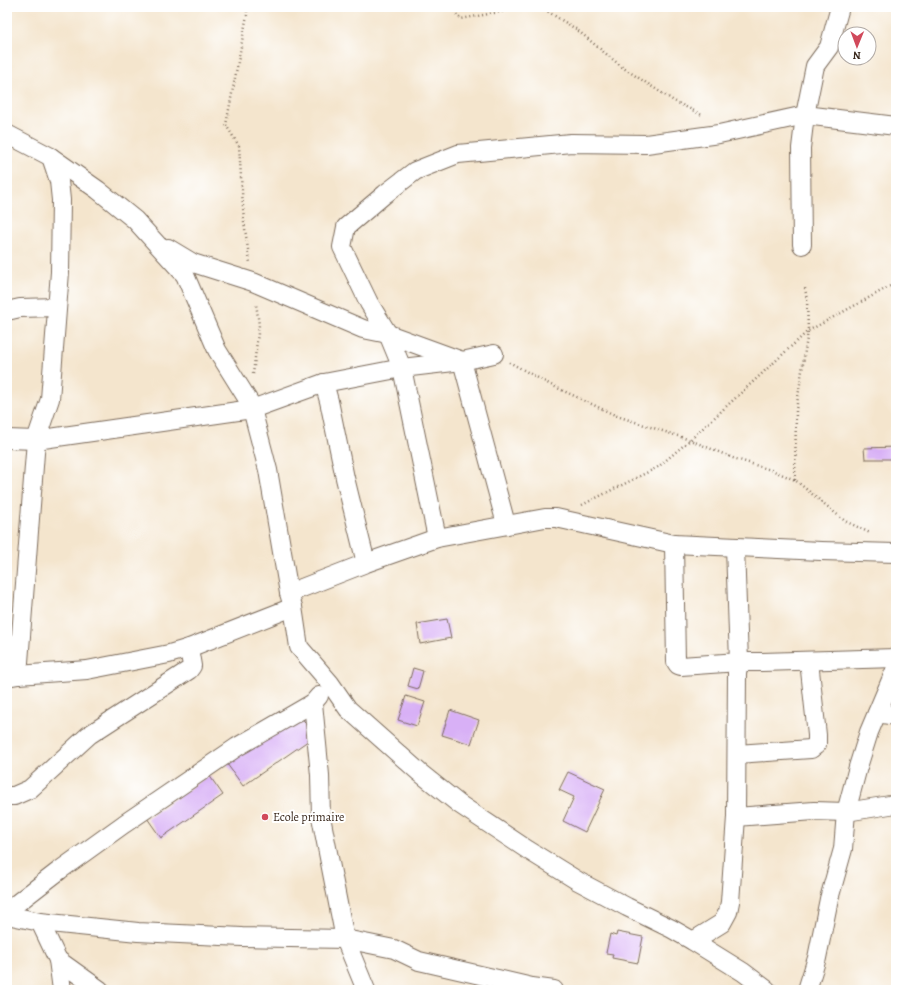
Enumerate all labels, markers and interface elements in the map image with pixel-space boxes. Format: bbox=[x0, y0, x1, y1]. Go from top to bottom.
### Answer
north arrow bbox=[837, 26, 877, 66]
text: N bbox=[853, 48, 861, 63]
place label: Ecole primaire bbox=[273, 809, 345, 825]
marker: Ecole primaire bbox=[260, 812, 270, 822]

